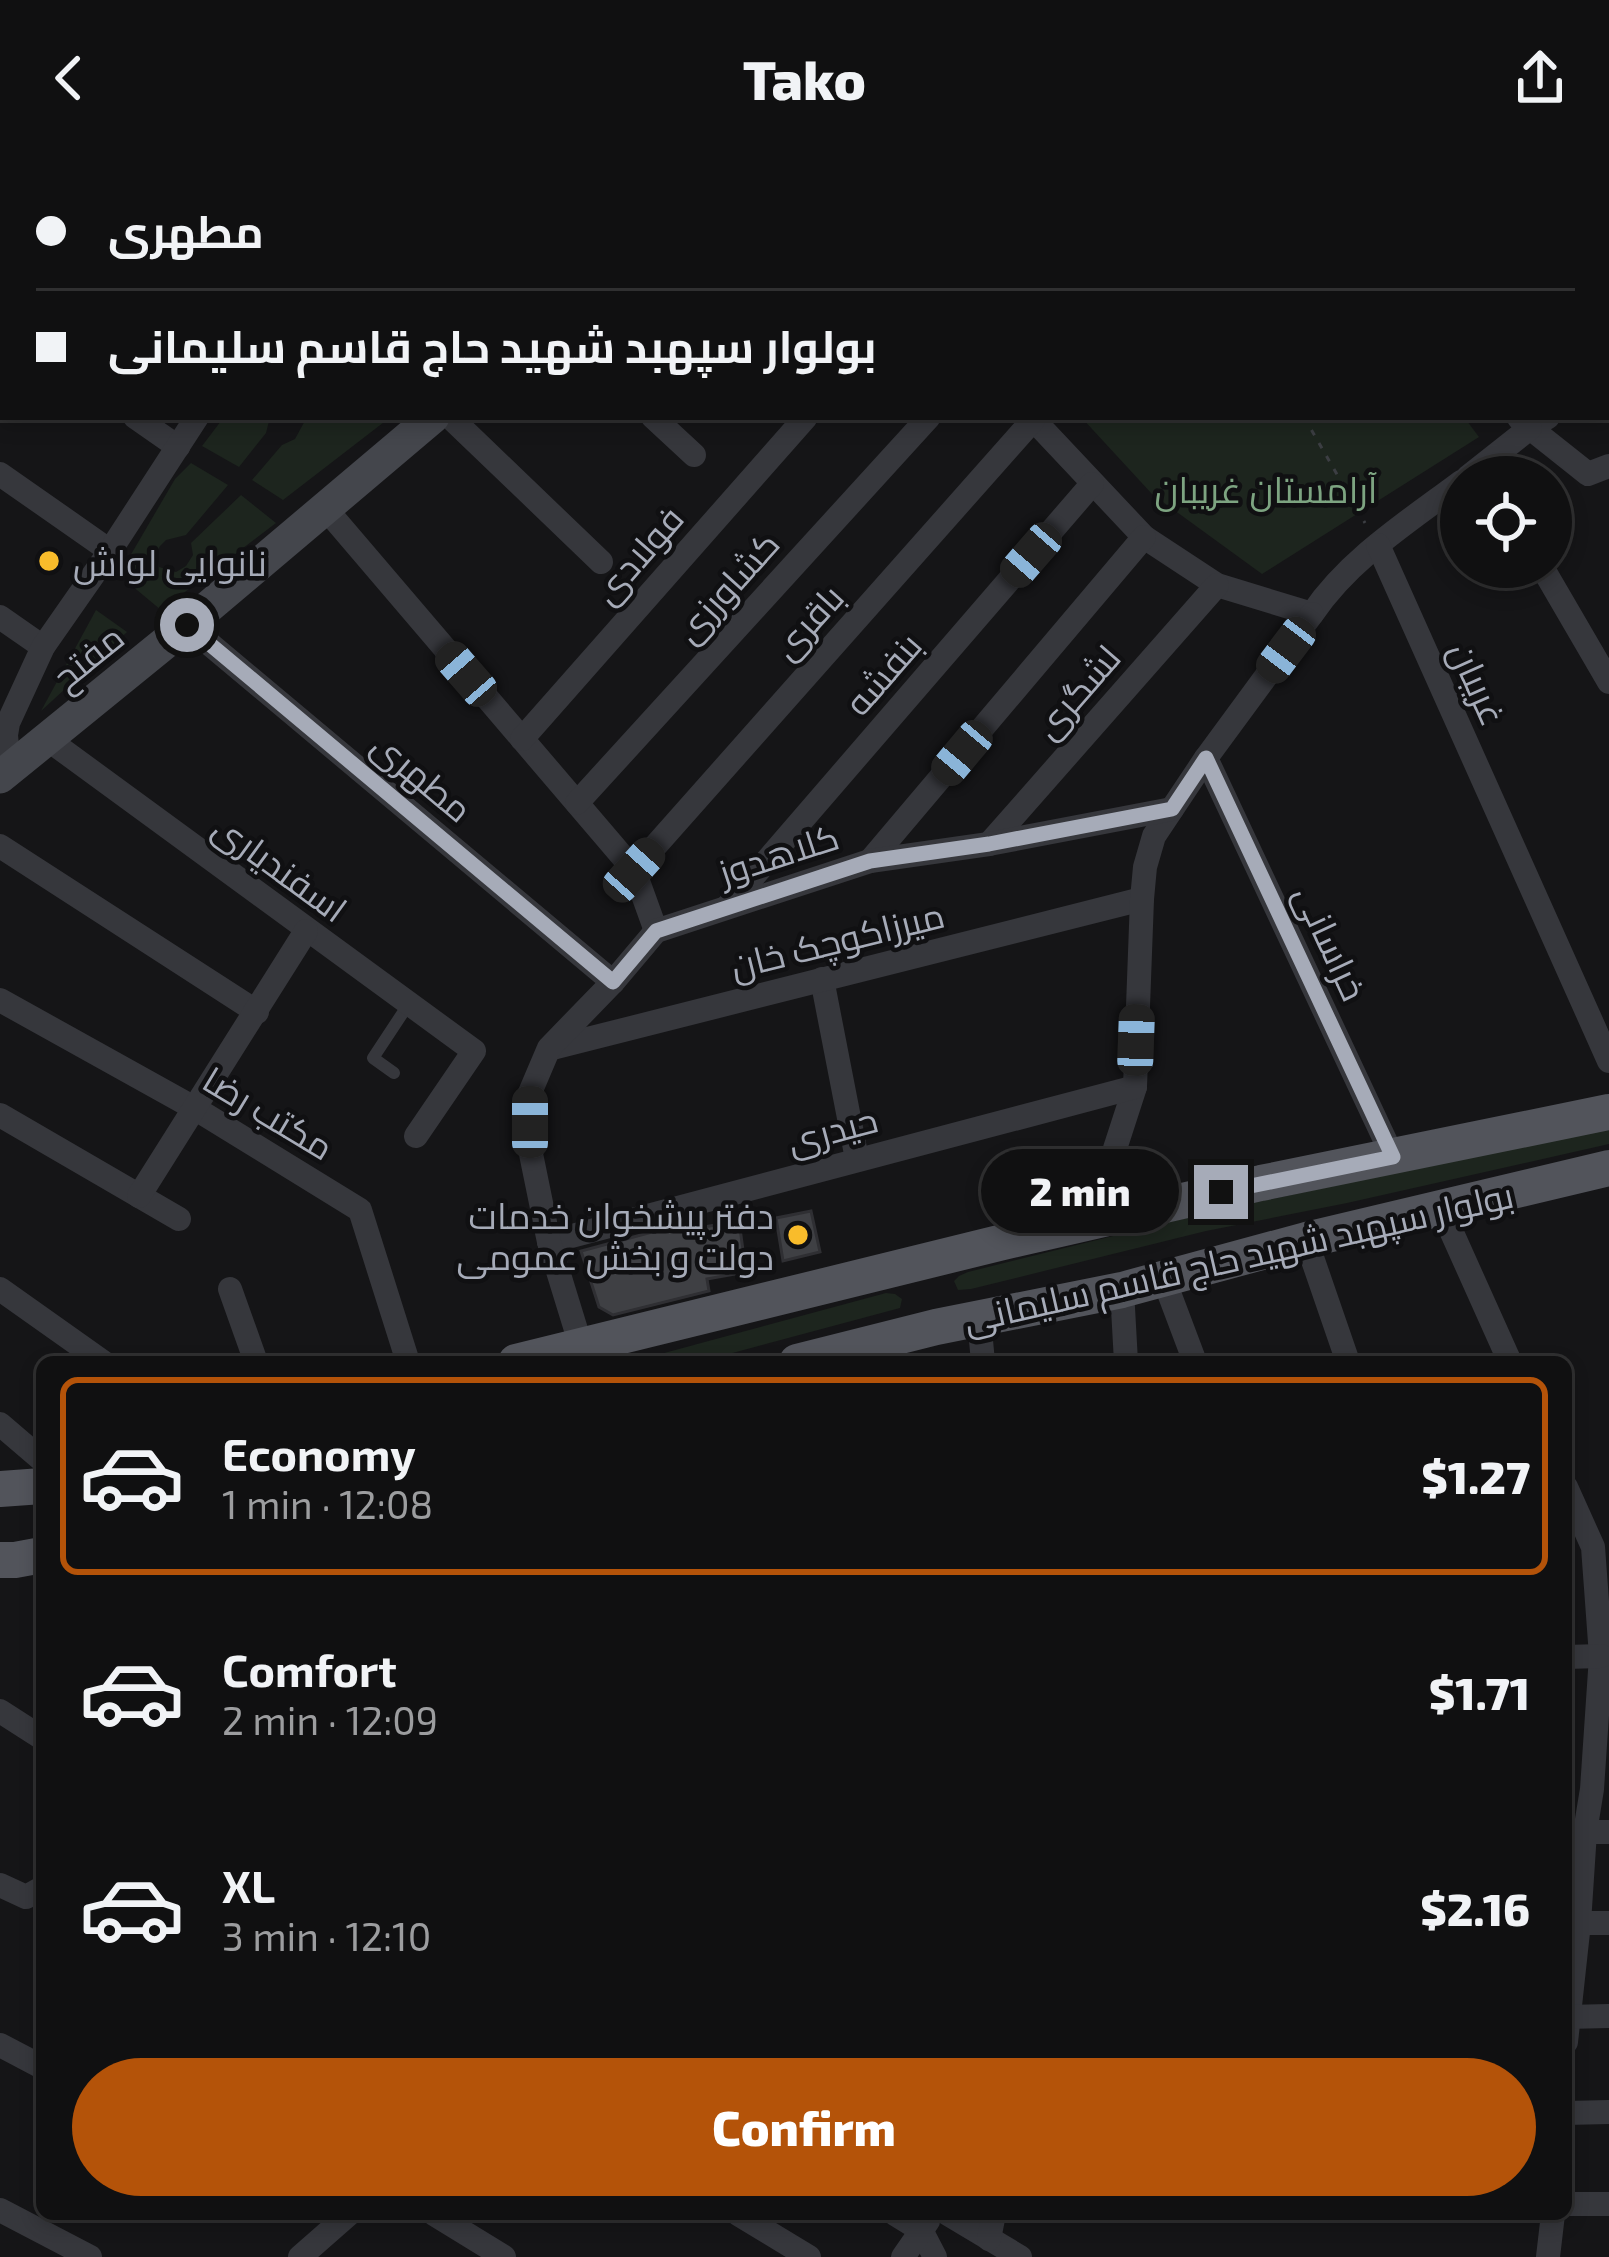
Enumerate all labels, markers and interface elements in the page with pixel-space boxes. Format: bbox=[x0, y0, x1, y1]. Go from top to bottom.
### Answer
icon: back bbox=[36, 45, 102, 111]
icon: share bbox=[1507, 45, 1573, 111]
text: Tako bbox=[743, 46, 866, 111]
text: مطهری bbox=[108, 203, 264, 257]
text: بولوار سپهبد شهید حاج قاسم سلیمانی bbox=[108, 318, 877, 372]
map controls bbox=[1440, 456, 1572, 588]
button: locate bbox=[1440, 456, 1572, 588]
park label: آرامستان غریبان bbox=[1154, 467, 1378, 512]
street label: فولادی bbox=[583, 496, 693, 613]
car bbox=[994, 516, 1068, 594]
street label: کشاورزی bbox=[665, 521, 789, 652]
place label: نانوایی لواش bbox=[73, 540, 267, 585]
marker: نانوایی لواش bbox=[36, 548, 62, 574]
street label: باقری bbox=[763, 575, 853, 668]
route start bbox=[160, 598, 214, 652]
car bbox=[1250, 610, 1322, 690]
street label: مفتح bbox=[43, 614, 134, 702]
street label: بنفشه bbox=[835, 623, 929, 723]
car bbox=[429, 635, 503, 713]
street label: غریبان bbox=[1440, 635, 1516, 732]
street label: لشگری bbox=[1024, 636, 1130, 748]
car bbox=[925, 714, 999, 792]
street label: مطهری bbox=[363, 722, 482, 832]
street label: اسفندیاری bbox=[205, 804, 356, 931]
street label: کلاهدوز bbox=[711, 813, 844, 894]
car bbox=[597, 831, 671, 909]
street label: خراسانی bbox=[1285, 877, 1377, 1007]
street label: میرزاکوچک خان bbox=[726, 892, 949, 990]
car bbox=[1117, 1003, 1155, 1077]
street label: مکتب رضا bbox=[196, 1056, 342, 1168]
car bbox=[512, 1086, 548, 1158]
street label: حیدری bbox=[782, 1096, 882, 1164]
callout: 2 min bbox=[981, 1150, 1179, 1234]
route end bbox=[1194, 1165, 1248, 1219]
text: 2 min bbox=[1029, 1167, 1131, 1214]
street label: بولوار سپهبد شهید حاج قاسم سلیمانی bbox=[959, 1172, 1518, 1345]
place label: دفتر پیشخوان خدمات دولت و بخش عمومی bbox=[456, 1193, 774, 1279]
marker: دفتر پیشخوان خدمات دولت و بخش عمومی bbox=[785, 1222, 811, 1248]
icon: car bbox=[78, 1422, 186, 1530]
text: Economy bbox=[222, 1426, 416, 1480]
text: $1.27 bbox=[1421, 1449, 1530, 1503]
text: 1 min · 12:08 bbox=[222, 1480, 433, 1527]
icon: car bbox=[78, 1638, 186, 1746]
text: Comfort bbox=[222, 1642, 397, 1696]
text: $1.71 bbox=[1429, 1665, 1530, 1719]
text: 2 min · 12:09 bbox=[222, 1696, 438, 1743]
icon: car bbox=[78, 1854, 186, 1962]
text: XL bbox=[222, 1858, 275, 1912]
text: $2.16 bbox=[1420, 1881, 1530, 1935]
text: 3 min · 12:10 bbox=[222, 1912, 431, 1959]
button: Confirm bbox=[72, 2058, 1536, 2196]

